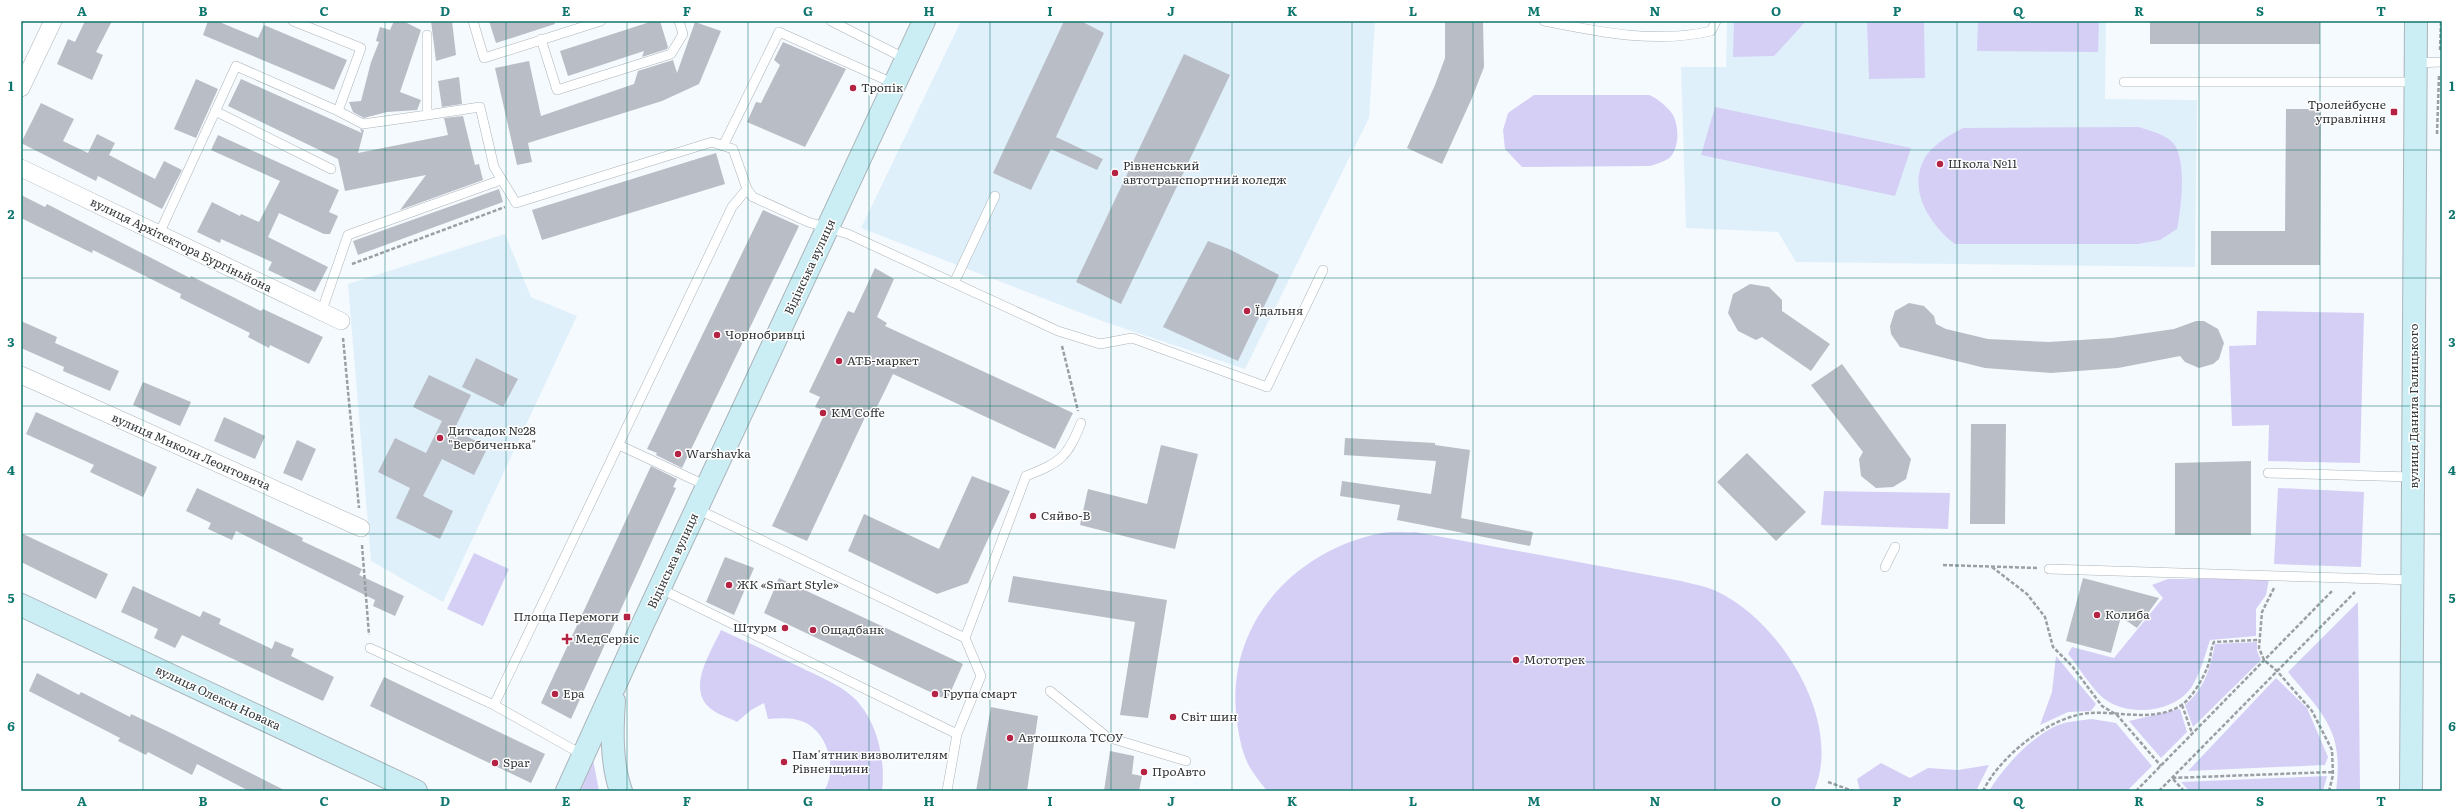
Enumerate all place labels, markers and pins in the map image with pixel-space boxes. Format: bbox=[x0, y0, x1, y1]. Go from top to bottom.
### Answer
place label: Тропік bbox=[861, 78, 903, 96]
marker: Тропік bbox=[848, 83, 858, 93]
place label: Тролейбусне управління bbox=[2307, 95, 2386, 127]
marker: Тролейбусне управління bbox=[2389, 107, 2399, 117]
place label: Школа №11 bbox=[1948, 154, 2017, 172]
place label: Рівненський автотранспортний коледж bbox=[1123, 156, 1287, 188]
marker: Школа №11 bbox=[1935, 159, 1945, 169]
marker: Рівненський автотранспортний коледж bbox=[1110, 168, 1120, 178]
place label: Їдальня bbox=[1255, 301, 1303, 319]
marker: Їдальня bbox=[1242, 306, 1252, 316]
place label: Чорнобривці bbox=[725, 325, 805, 343]
marker: Чорнобривці bbox=[712, 330, 722, 340]
place label: АТБ-маркет bbox=[847, 351, 919, 369]
marker: АТБ-маркет bbox=[834, 356, 844, 366]
place label: KM Coffe bbox=[831, 403, 885, 421]
marker: KM Coffe bbox=[818, 408, 828, 418]
place label: Дитсадок №28 "Вербиченька" bbox=[448, 421, 536, 453]
marker: Дитсадок №28 "Вербиченька" bbox=[435, 433, 445, 443]
place label: Warshavka bbox=[686, 444, 751, 462]
marker: Warshavka bbox=[673, 449, 683, 459]
place label: Сяйво-В bbox=[1041, 506, 1090, 524]
marker: Сяйво-В bbox=[1028, 511, 1038, 521]
place label: ЖК «Smart Style» bbox=[737, 575, 839, 593]
marker: ЖК «Smart Style» bbox=[724, 580, 734, 590]
place label: Колиба bbox=[2105, 605, 2150, 623]
place label: Площа Перемоги bbox=[514, 607, 619, 625]
marker: Колиба bbox=[2092, 610, 2102, 620]
marker: Площа Перемоги bbox=[622, 612, 632, 622]
place label: Штурм bbox=[733, 618, 777, 636]
place label: Ощадбанк bbox=[821, 620, 884, 638]
marker: Штурм bbox=[780, 623, 790, 633]
marker: Ощадбанк bbox=[808, 625, 818, 635]
place label: МедСервіс bbox=[575, 629, 639, 647]
marker: МедСервіс bbox=[562, 634, 572, 644]
place label: Мототрек bbox=[1524, 650, 1585, 668]
marker: Мототрек bbox=[1511, 655, 1521, 665]
place label: Ера bbox=[563, 684, 585, 702]
place label: Група смарт bbox=[943, 684, 1017, 702]
marker: Ера bbox=[550, 689, 560, 699]
marker: Група смарт bbox=[930, 689, 940, 699]
place label: Світ шин bbox=[1181, 707, 1237, 725]
marker: Світ шин bbox=[1168, 712, 1178, 722]
place label: Автошкола ТСОУ bbox=[1018, 728, 1124, 746]
marker: Автошкола ТСОУ bbox=[1005, 733, 1015, 743]
place label: Пам'ятник визволителям Рівненщини bbox=[792, 745, 948, 777]
place label: Spar bbox=[503, 753, 530, 771]
marker: Пам'ятник визволителям Рівненщини bbox=[779, 757, 789, 767]
marker: Spar bbox=[490, 758, 500, 768]
place label: ПроАвто bbox=[1152, 762, 1206, 780]
marker: ПроАвто bbox=[1139, 767, 1149, 777]

